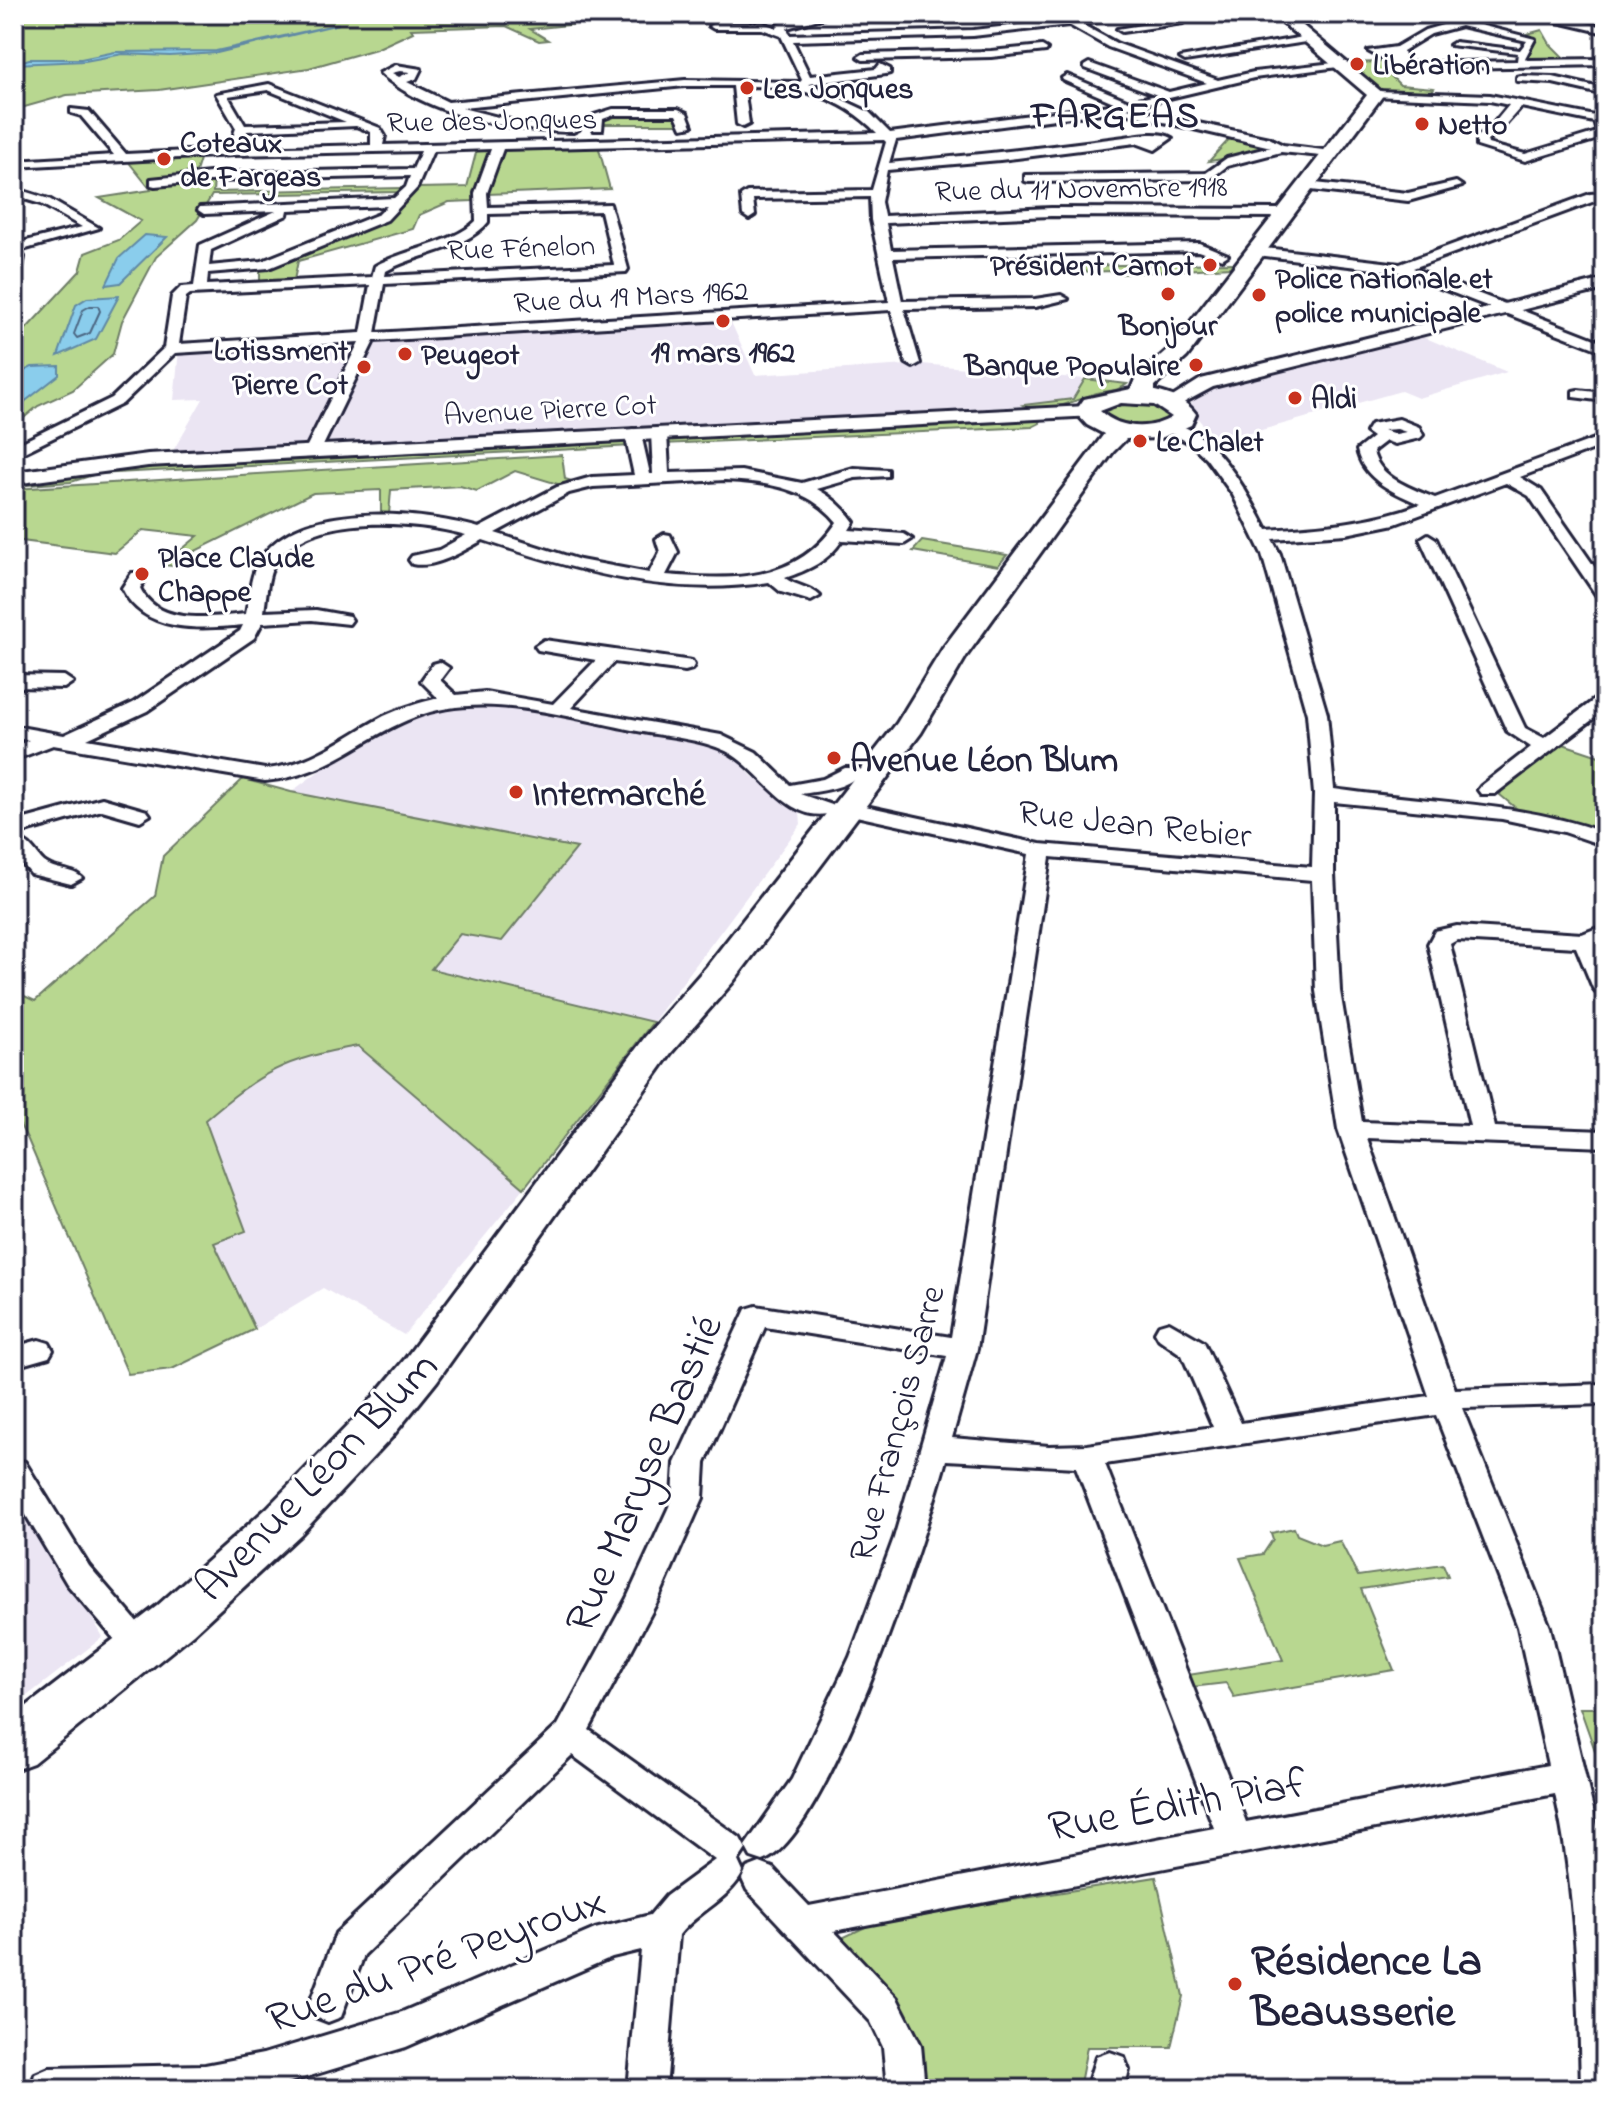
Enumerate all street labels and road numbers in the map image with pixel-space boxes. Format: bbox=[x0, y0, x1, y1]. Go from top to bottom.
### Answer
street label: Rue des Jonques bbox=[386, 99, 598, 147]
street label: Rue du 11 Novembre 1918 bbox=[934, 166, 1228, 216]
street label: Rue Fénelon bbox=[446, 225, 596, 275]
street label: Rue du 19 Mars 1962 bbox=[513, 271, 750, 327]
street label: Avenue Pierre Cot bbox=[442, 384, 658, 440]
street label: Rue Jean Rebier bbox=[1015, 788, 1255, 865]
street label: Rue François Sarre bbox=[837, 1279, 962, 1568]
street label: Rue Maryse Bastié bbox=[550, 1305, 742, 1644]
street label: Avenue Léon Blum bbox=[181, 1338, 455, 1618]
street label: Rue Édith Piaf bbox=[1044, 1753, 1312, 1861]
street label: Rue du Pré Peyroux bbox=[258, 1871, 615, 2053]

